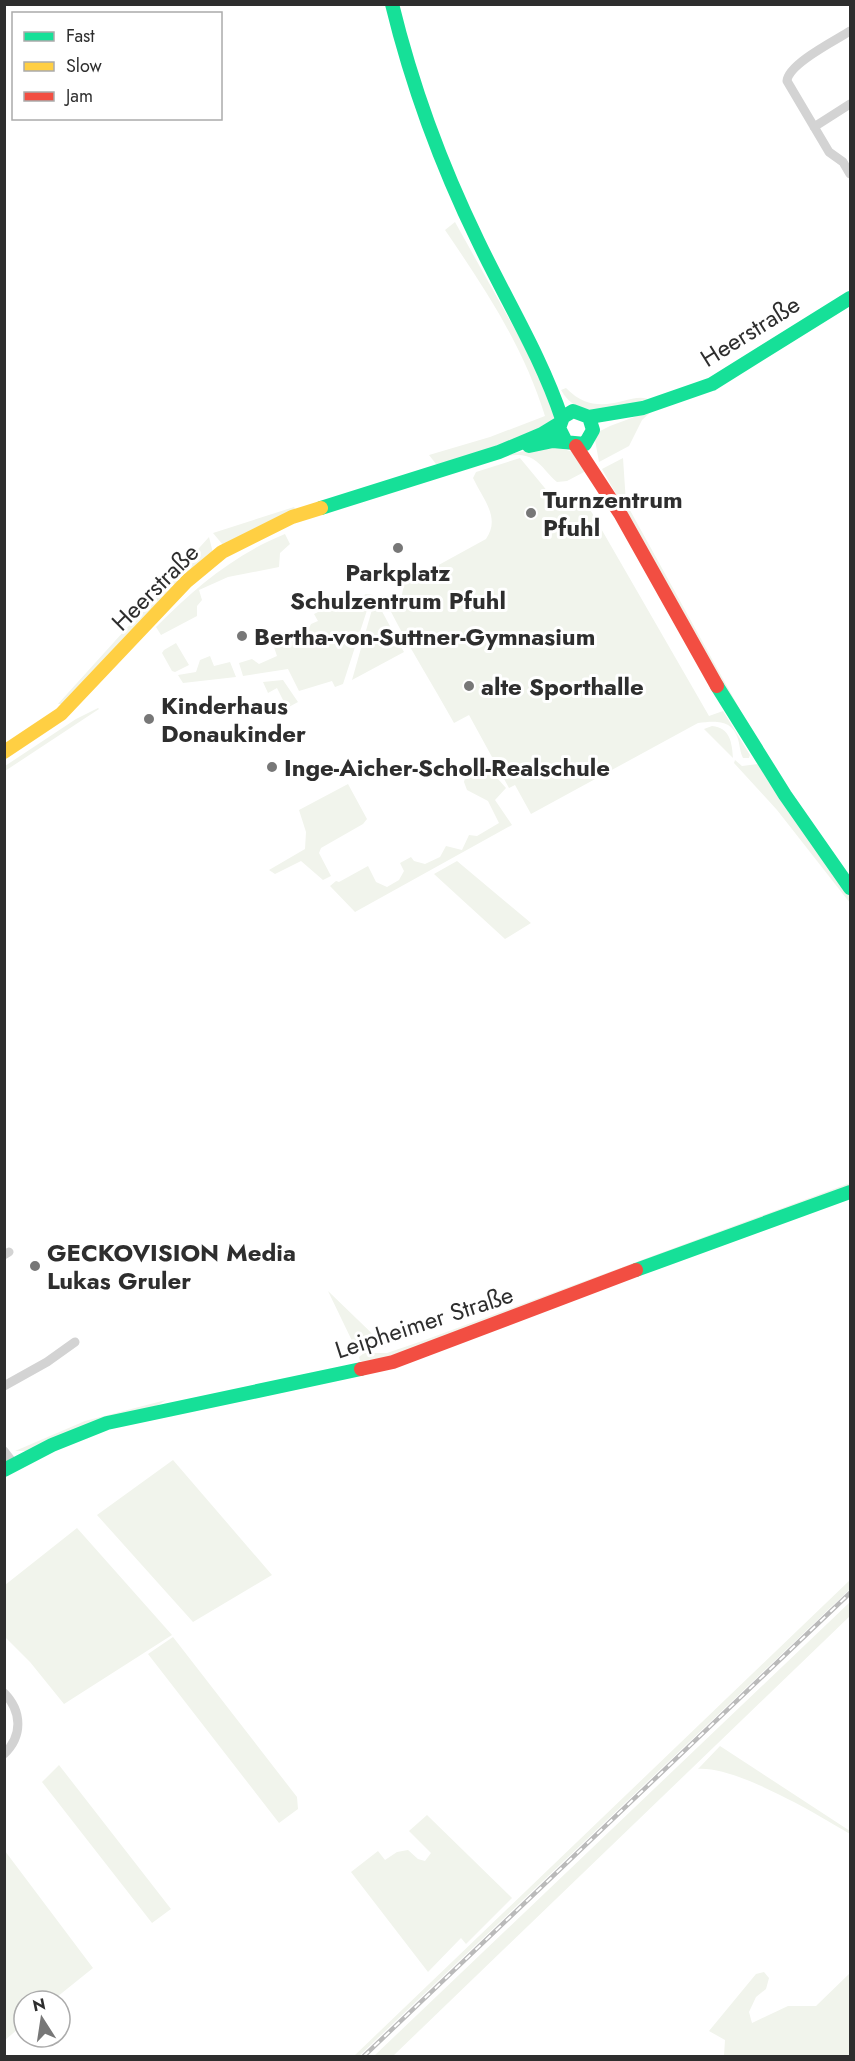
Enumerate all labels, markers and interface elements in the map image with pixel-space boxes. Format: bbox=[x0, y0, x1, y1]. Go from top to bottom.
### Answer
legend bbox=[12, 12, 222, 120]
text: Fast bbox=[66, 23, 95, 49]
text: Slow bbox=[66, 53, 103, 79]
text: Jam bbox=[64, 83, 93, 109]
street label: Heerstraße bbox=[694, 287, 806, 375]
place label: Turnzentrum Pfuhl bbox=[543, 482, 683, 545]
marker: Turnzentrum Pfuhl bbox=[524, 506, 538, 520]
street label: Heerstraße bbox=[103, 535, 207, 639]
marker: Parkplatz Schulzentrum Pfuhl bbox=[391, 541, 405, 555]
place label: Parkplatz Schulzentrum Pfuhl bbox=[290, 555, 506, 618]
place label: Bertha-von-Suttner-Gymnasium bbox=[254, 619, 595, 654]
marker: Bertha-von-Suttner-Gymnasium bbox=[235, 629, 249, 643]
place label: alte Sporthalle bbox=[481, 669, 644, 704]
marker: alte Sporthalle bbox=[462, 679, 476, 693]
place label: Kinderhaus Donaukinder bbox=[161, 688, 306, 751]
marker: Kinderhaus Donaukinder bbox=[142, 712, 156, 726]
place label: Inge-Aicher-Scholl-Realschule bbox=[284, 750, 610, 785]
marker: Inge-Aicher-Scholl-Realschule bbox=[265, 760, 279, 774]
place label: GECKOVISION Media Lukas Gruler bbox=[47, 1235, 296, 1298]
marker: GECKOVISION Media Lukas Gruler bbox=[28, 1259, 42, 1273]
street label: Leipheimer Straße bbox=[330, 1277, 518, 1367]
north arrow bbox=[12, 1989, 72, 2049]
text: N bbox=[30, 1992, 48, 2017]

